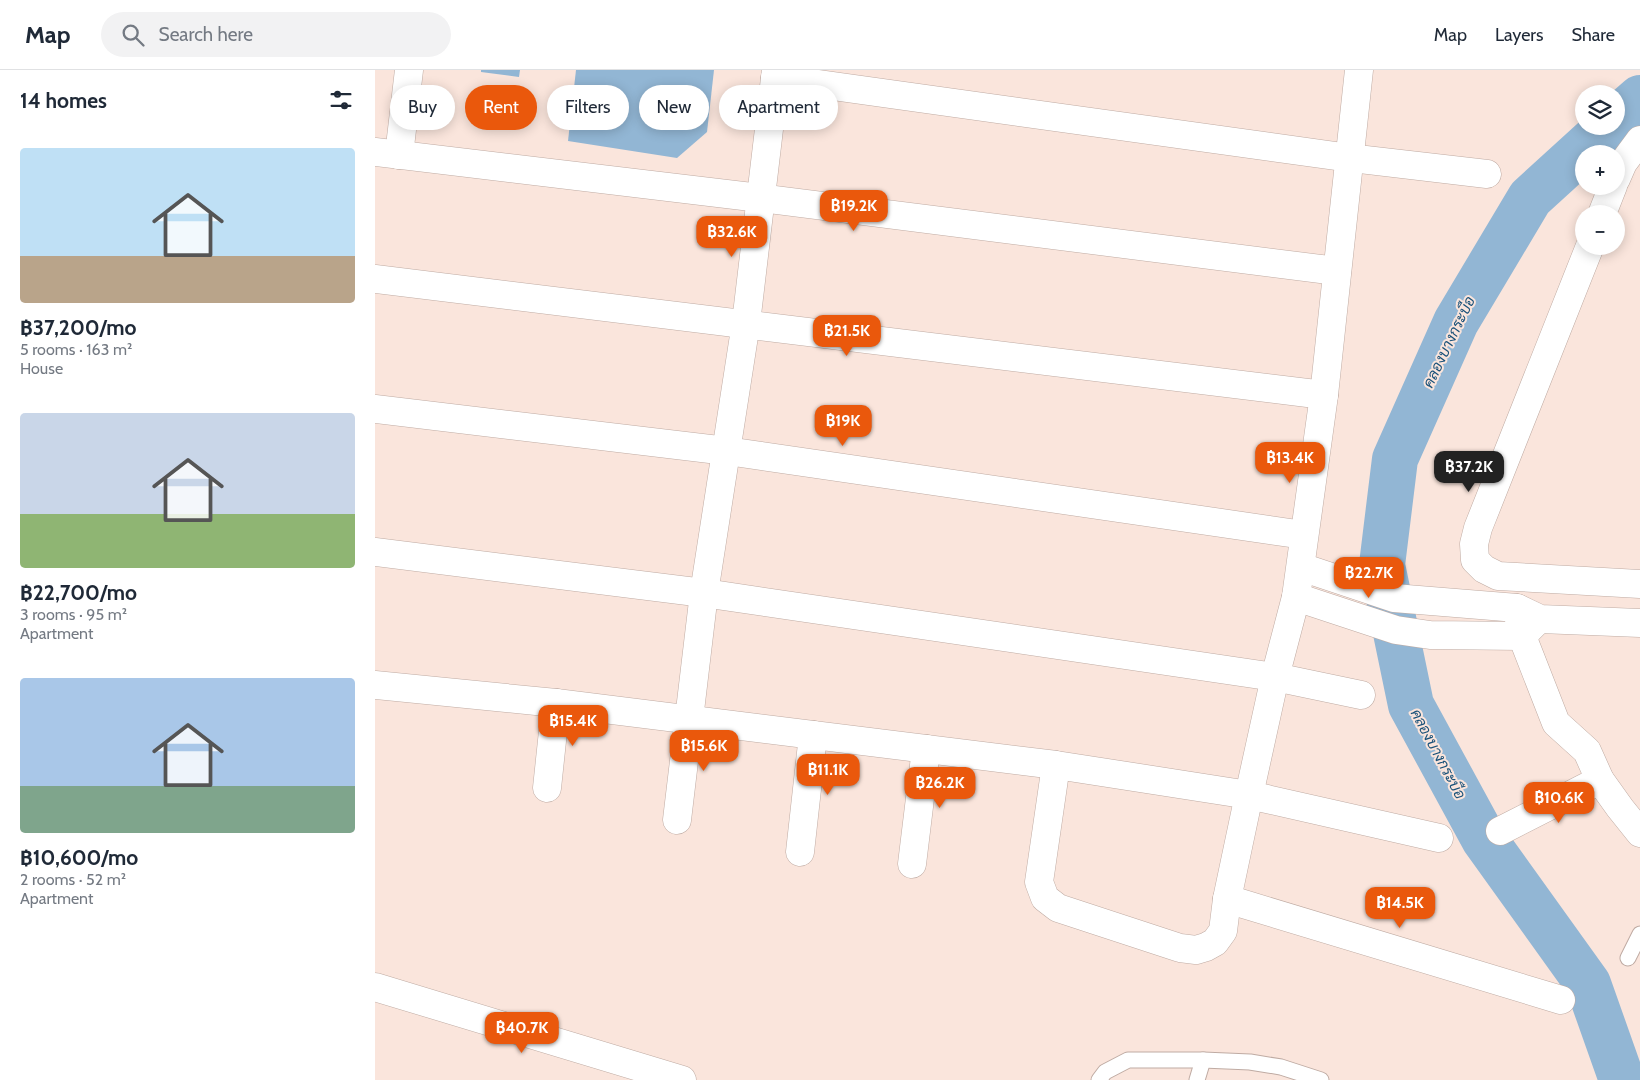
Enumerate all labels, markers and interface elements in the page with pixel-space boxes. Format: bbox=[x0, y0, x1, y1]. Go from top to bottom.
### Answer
search box bbox=[101, 12, 451, 57]
text: Map bbox=[25, 20, 71, 49]
icon: search bbox=[119, 21, 147, 49]
text: Search here bbox=[159, 23, 253, 46]
text: Map bbox=[1434, 24, 1467, 46]
text: Layers bbox=[1495, 24, 1544, 46]
text: Share bbox=[1572, 24, 1615, 46]
chip: Buy bbox=[390, 85, 455, 130]
chip: Rent bbox=[465, 85, 537, 130]
chip: Filters bbox=[547, 85, 629, 130]
chip: New bbox=[639, 85, 709, 130]
chip: Apartment bbox=[719, 85, 838, 130]
map controls bbox=[1575, 85, 1625, 255]
button: layers bbox=[1575, 85, 1625, 135]
icon: filters bbox=[327, 86, 355, 114]
text: 14 homes bbox=[20, 88, 107, 113]
button: + bbox=[1575, 145, 1625, 195]
icon: home bbox=[143, 180, 233, 270]
pin: ฿19.2K bbox=[813, 190, 895, 232]
text: ฿19.2K bbox=[831, 196, 877, 215]
button: − bbox=[1575, 205, 1625, 255]
pin: ฿32.6K bbox=[691, 216, 773, 258]
text: ฿32.6K bbox=[707, 222, 757, 241]
water label: คลองบางกระบือ bbox=[1418, 293, 1479, 391]
pin: ฿21.5K bbox=[806, 314, 888, 357]
text: ฿37,200/mo bbox=[20, 315, 137, 340]
text: ฿21.5K bbox=[824, 321, 870, 340]
text: 5 rooms · 163 m² bbox=[20, 340, 132, 359]
text: House bbox=[20, 359, 63, 378]
pin: ฿19K bbox=[813, 404, 873, 447]
text: ฿19K bbox=[826, 411, 860, 430]
pin: ฿13.4K bbox=[1249, 442, 1331, 484]
icon: home bbox=[143, 445, 233, 535]
text: ฿13.4K bbox=[1266, 448, 1314, 467]
pin: ฿37.2K bbox=[1428, 450, 1510, 493]
text: ฿37.2K bbox=[1445, 457, 1493, 476]
pin: ฿22.7K bbox=[1328, 556, 1410, 599]
text: ฿22.7K bbox=[1345, 563, 1393, 582]
text: ฿22,700/mo bbox=[20, 580, 137, 605]
text: 3 rooms · 95 m² bbox=[20, 605, 127, 624]
text: Apartment bbox=[20, 624, 93, 643]
pin: ฿15.4K bbox=[532, 704, 614, 747]
water label: คลองบางกระบือ bbox=[1407, 705, 1470, 802]
icon: home bbox=[143, 710, 233, 800]
text: ฿15.4K bbox=[549, 711, 597, 730]
pin: ฿15.6K bbox=[663, 730, 745, 772]
text: ฿15.6K bbox=[681, 736, 727, 755]
pin: ฿11.1K bbox=[787, 754, 869, 796]
text: ฿11.1K bbox=[808, 760, 848, 779]
pin: ฿26.2K bbox=[899, 766, 981, 809]
text: ฿26.2K bbox=[915, 773, 965, 792]
pin: ฿10.6K bbox=[1518, 782, 1600, 824]
text: ฿10.6K bbox=[1534, 788, 1584, 807]
text: ฿10,600/mo bbox=[20, 845, 138, 870]
text: 2 rooms · 52 m² bbox=[20, 870, 126, 889]
pin: ฿14.5K bbox=[1359, 886, 1441, 929]
text: Apartment bbox=[20, 889, 93, 908]
text: ฿14.5K bbox=[1376, 893, 1424, 912]
pin: ฿40.7K bbox=[481, 1012, 563, 1054]
text: ฿40.7K bbox=[496, 1018, 548, 1037]

